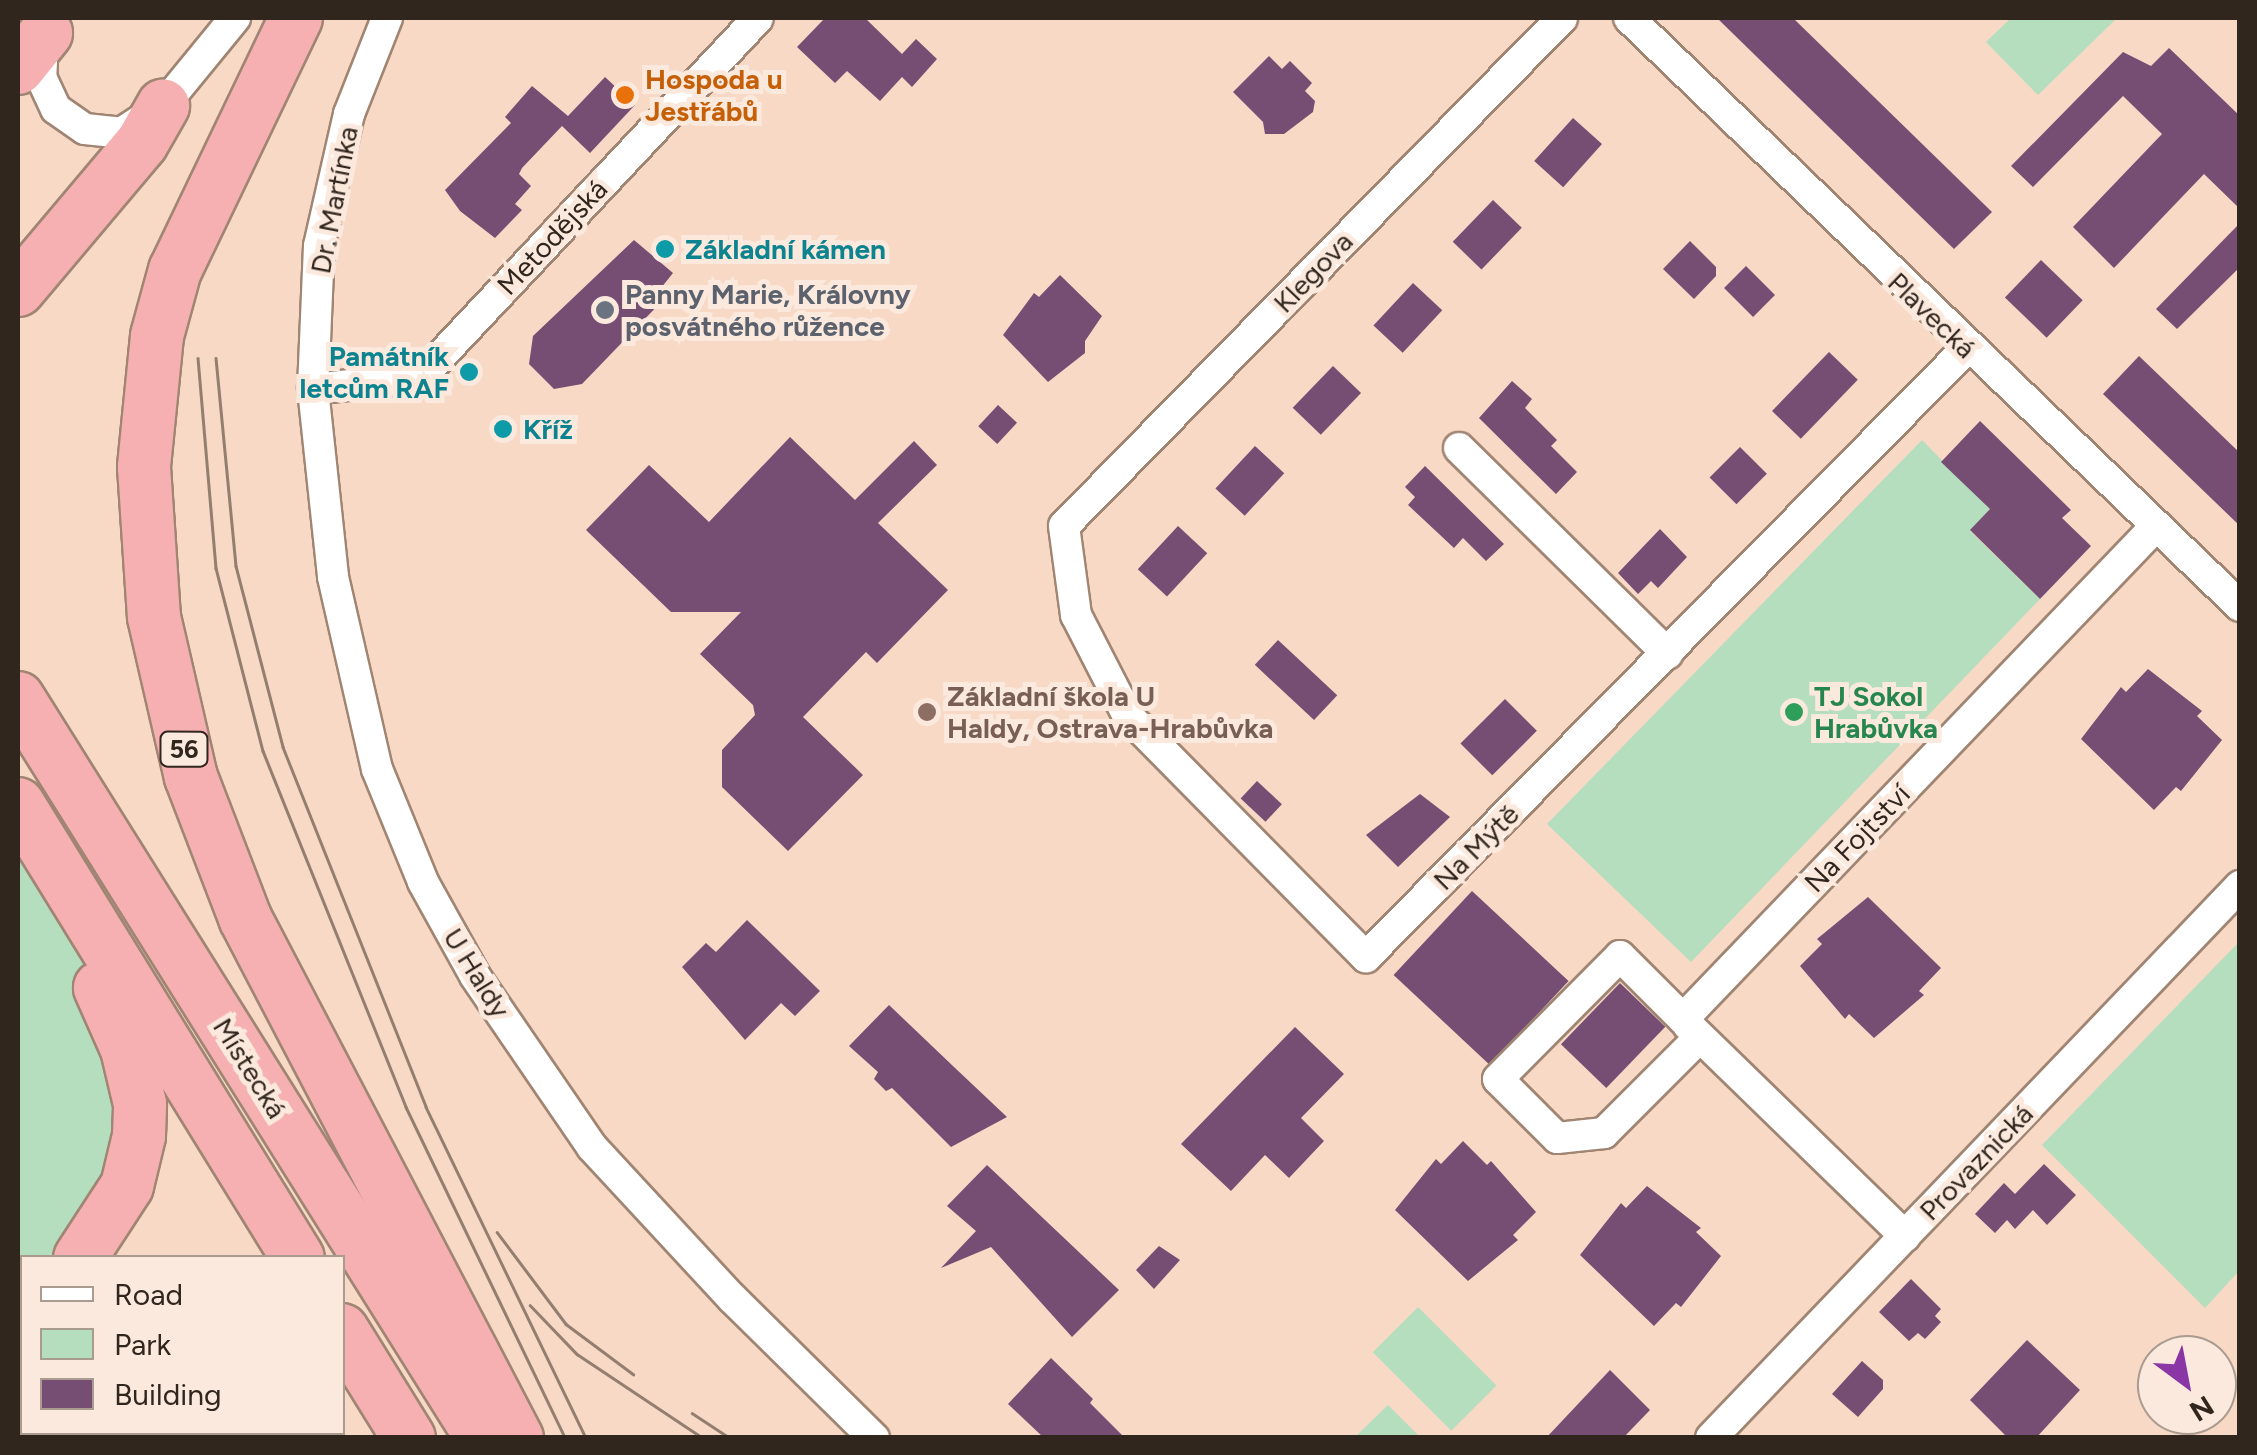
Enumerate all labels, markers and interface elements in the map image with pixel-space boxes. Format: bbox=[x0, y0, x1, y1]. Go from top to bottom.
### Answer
place label: Hospoda u Jestřábů bbox=[645, 62, 783, 128]
marker: Hospoda u Jestřábů bbox=[614, 84, 636, 106]
street label: Dr. Martínka bbox=[303, 124, 365, 276]
street label: Metodějská bbox=[490, 172, 614, 302]
street label: Klegova bbox=[1266, 225, 1360, 319]
place label: Základní kámen bbox=[685, 232, 886, 266]
marker: Základní kámen bbox=[654, 238, 676, 260]
street label: Plavecká bbox=[1881, 265, 1983, 365]
place label: Panny Marie, Královny posvátného růžence bbox=[625, 277, 911, 343]
marker: Panny Marie, Královny posvátného růžence bbox=[594, 299, 616, 321]
place label: Památník letcům RAF bbox=[300, 339, 449, 405]
marker: Památník letcům RAF bbox=[458, 361, 480, 383]
place label: Kříž bbox=[523, 412, 573, 446]
marker: Kříž bbox=[492, 418, 514, 440]
place label: Základní škola U Haldy, Ostrava-Hrabůvka bbox=[947, 679, 1273, 745]
place label: TJ Sokol Hrabůvka bbox=[1814, 679, 1938, 745]
marker: Základní škola U Haldy, Ostrava-Hrabůvka bbox=[916, 701, 938, 723]
marker: TJ Sokol Hrabůvka bbox=[1783, 701, 1805, 723]
road number: 56 bbox=[159, 729, 209, 769]
street label: Na Fojtství bbox=[1797, 777, 1917, 899]
street label: Na Mýtě bbox=[1426, 797, 1526, 897]
street label: U Haldy bbox=[436, 922, 518, 1024]
street label: Místecká bbox=[206, 1012, 294, 1124]
street label: Provaznická bbox=[1912, 1097, 2040, 1227]
legend bbox=[20, 1255, 345, 1435]
text: Road bbox=[114, 1276, 183, 1313]
text: Park bbox=[114, 1326, 171, 1363]
north arrow bbox=[2137, 1335, 2237, 1435]
text: Building bbox=[114, 1376, 222, 1413]
text: N bbox=[2184, 1389, 2220, 1429]

